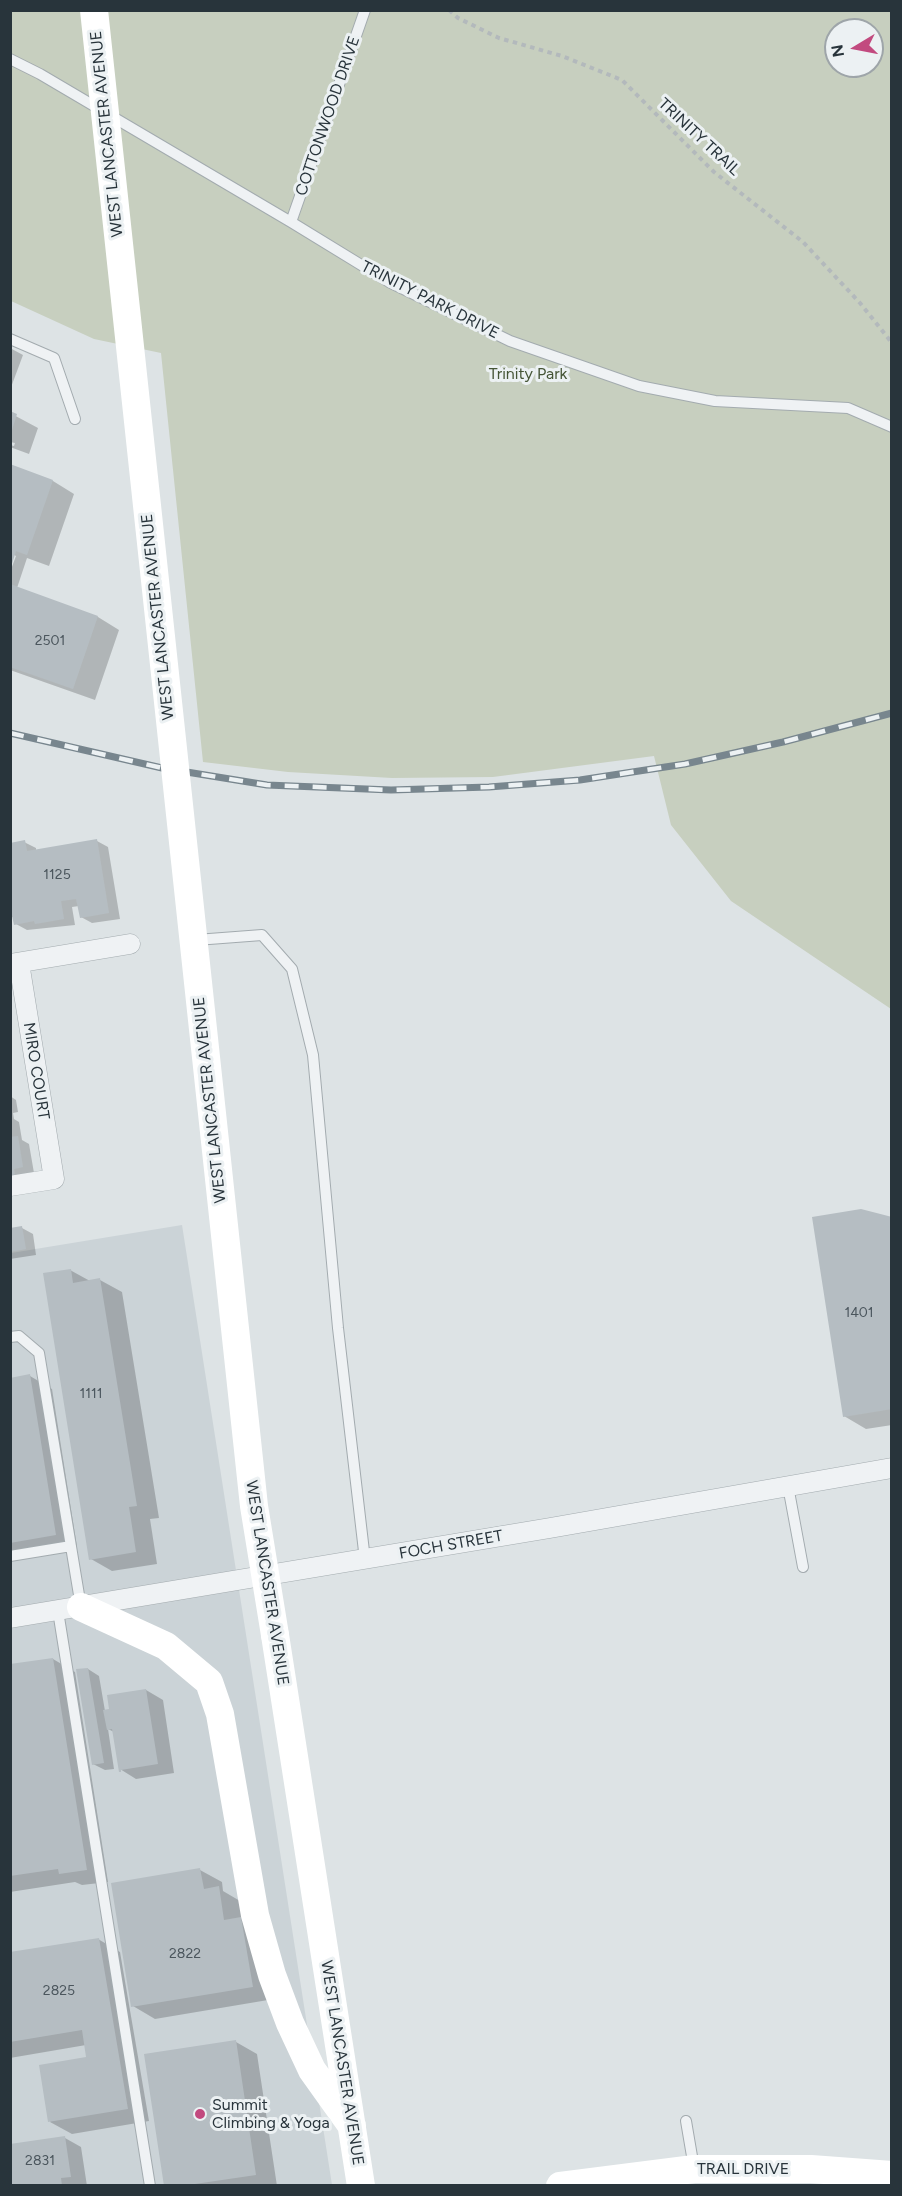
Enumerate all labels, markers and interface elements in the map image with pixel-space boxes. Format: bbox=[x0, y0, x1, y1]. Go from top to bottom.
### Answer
north arrow bbox=[824, 18, 884, 78]
street label: WEST LANCASTER AVENUE bbox=[87, 30, 127, 238]
street label: COTTONWOOD DRIVE bbox=[292, 34, 364, 198]
text: N bbox=[827, 43, 848, 59]
street label: TRINITY TRAIL bbox=[654, 94, 744, 180]
street label: TRINITY PARK DRIVE bbox=[358, 257, 502, 343]
park label: Trinity Park bbox=[489, 364, 567, 384]
street label: WEST LANCASTER AVENUE bbox=[138, 513, 178, 721]
house number: 2501 bbox=[35, 633, 65, 649]
house number: 1125 bbox=[43, 867, 71, 883]
street label: WEST LANCASTER AVENUE bbox=[190, 996, 230, 1204]
street label: MIRO COURT bbox=[19, 1021, 53, 1121]
house number: 1401 bbox=[844, 1305, 874, 1321]
house number: 1111 bbox=[79, 1386, 103, 1402]
street label: WEST LANCASTER AVENUE bbox=[241, 1479, 293, 1687]
street label: FOCH STREET bbox=[398, 1526, 504, 1564]
house number: 2822 bbox=[169, 1946, 201, 1962]
street label: WEST LANCASTER AVENUE bbox=[316, 1959, 368, 2167]
house number: 2825 bbox=[43, 1983, 75, 1999]
place label: Summit Climbing & Yoga bbox=[212, 2095, 330, 2133]
marker: Summit Climbing & Yoga bbox=[193, 2107, 207, 2121]
house number: 2831 bbox=[25, 2153, 55, 2169]
street label: TRAIL DRIVE bbox=[697, 2159, 789, 2179]

